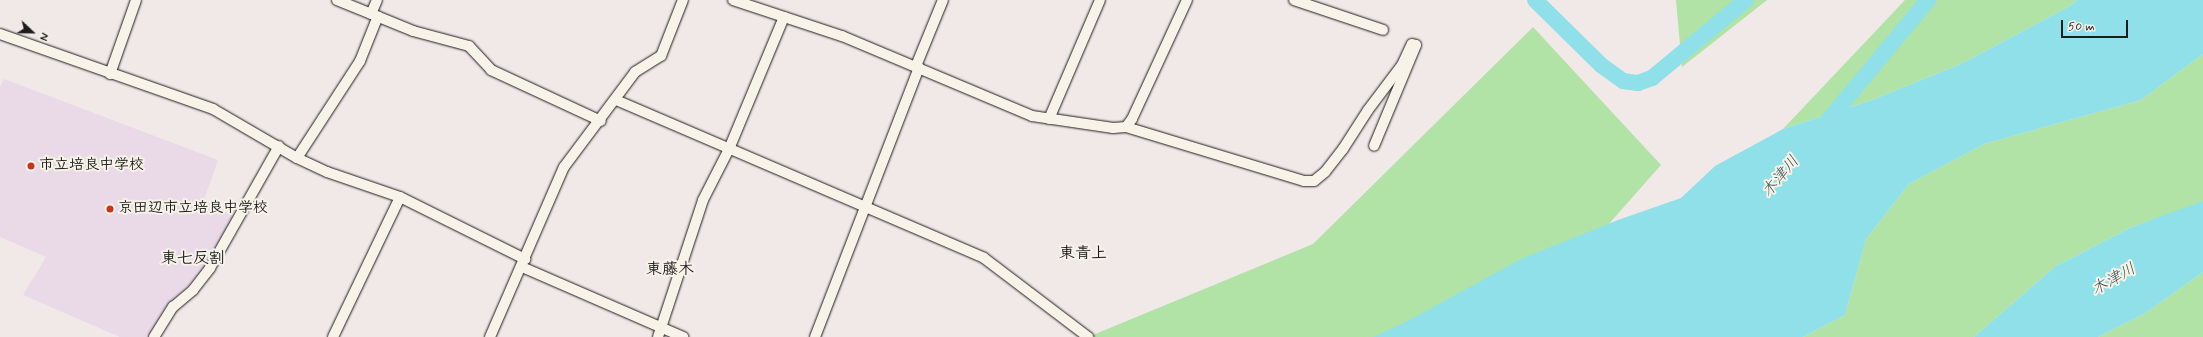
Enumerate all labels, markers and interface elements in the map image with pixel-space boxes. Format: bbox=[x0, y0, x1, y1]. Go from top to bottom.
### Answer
north arrow bbox=[12, 12, 52, 52]
scale bar bbox=[2063, 12, 2130, 38]
text: 50 m bbox=[2068, 19, 2095, 35]
text: N bbox=[35, 30, 51, 43]
water label: 木津川 bbox=[1758, 152, 1804, 202]
place label: 市立培良中学校 bbox=[39, 157, 144, 175]
marker: 市立培良中学校 bbox=[26, 161, 36, 171]
place label: 京田辺市立培良中学校 bbox=[118, 200, 268, 218]
marker: 京田辺市立培良中学校 bbox=[105, 204, 115, 214]
district label: 東青上 bbox=[1059, 244, 1107, 264]
district label: 東七反割 bbox=[161, 249, 225, 269]
district label: 東藤木 bbox=[646, 260, 694, 280]
water label: 木津川 bbox=[2088, 260, 2140, 300]

